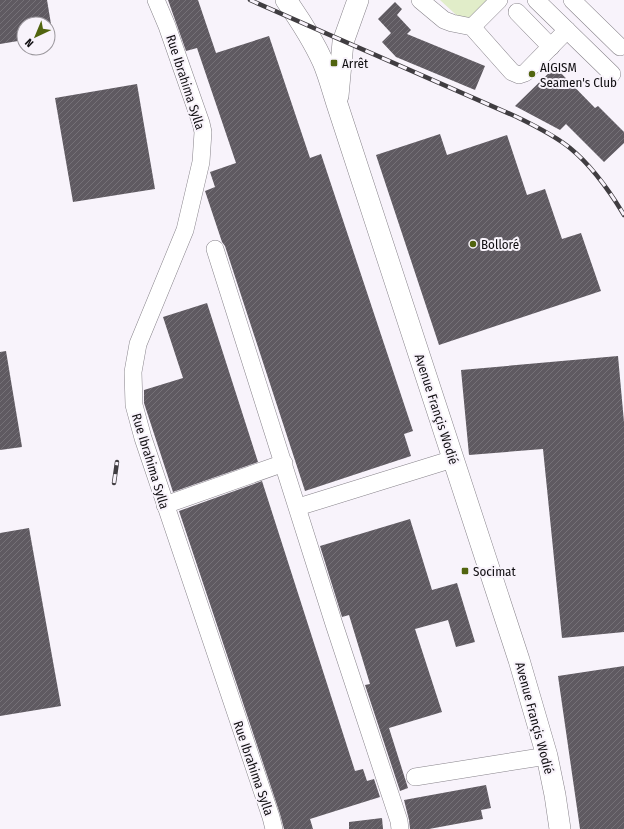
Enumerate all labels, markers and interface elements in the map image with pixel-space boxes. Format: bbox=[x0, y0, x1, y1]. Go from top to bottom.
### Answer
north arrow bbox=[16, 16, 56, 56]
street label: Rue Ibrahima Sylla bbox=[163, 33, 208, 132]
text: N bbox=[23, 36, 36, 50]
place label: Arrêt bbox=[342, 56, 369, 71]
marker: Arrêt bbox=[329, 58, 339, 68]
place label: AIGISM Seamen's Club bbox=[540, 60, 617, 90]
marker: AIGISM Seamen's Club bbox=[527, 69, 537, 79]
place label: Bolloré bbox=[481, 237, 519, 252]
marker: Bolloré bbox=[468, 239, 478, 249]
street label: Avenue Françis Wodié bbox=[412, 352, 461, 466]
street label: Rue Ibrahima Sylla bbox=[129, 412, 172, 511]
place label: Socimat bbox=[473, 564, 516, 579]
marker: Socimat bbox=[460, 566, 470, 576]
street label: Avenue Françis Wodié bbox=[512, 661, 557, 776]
street label: Rue Ibrahima Sylla bbox=[230, 719, 277, 817]

